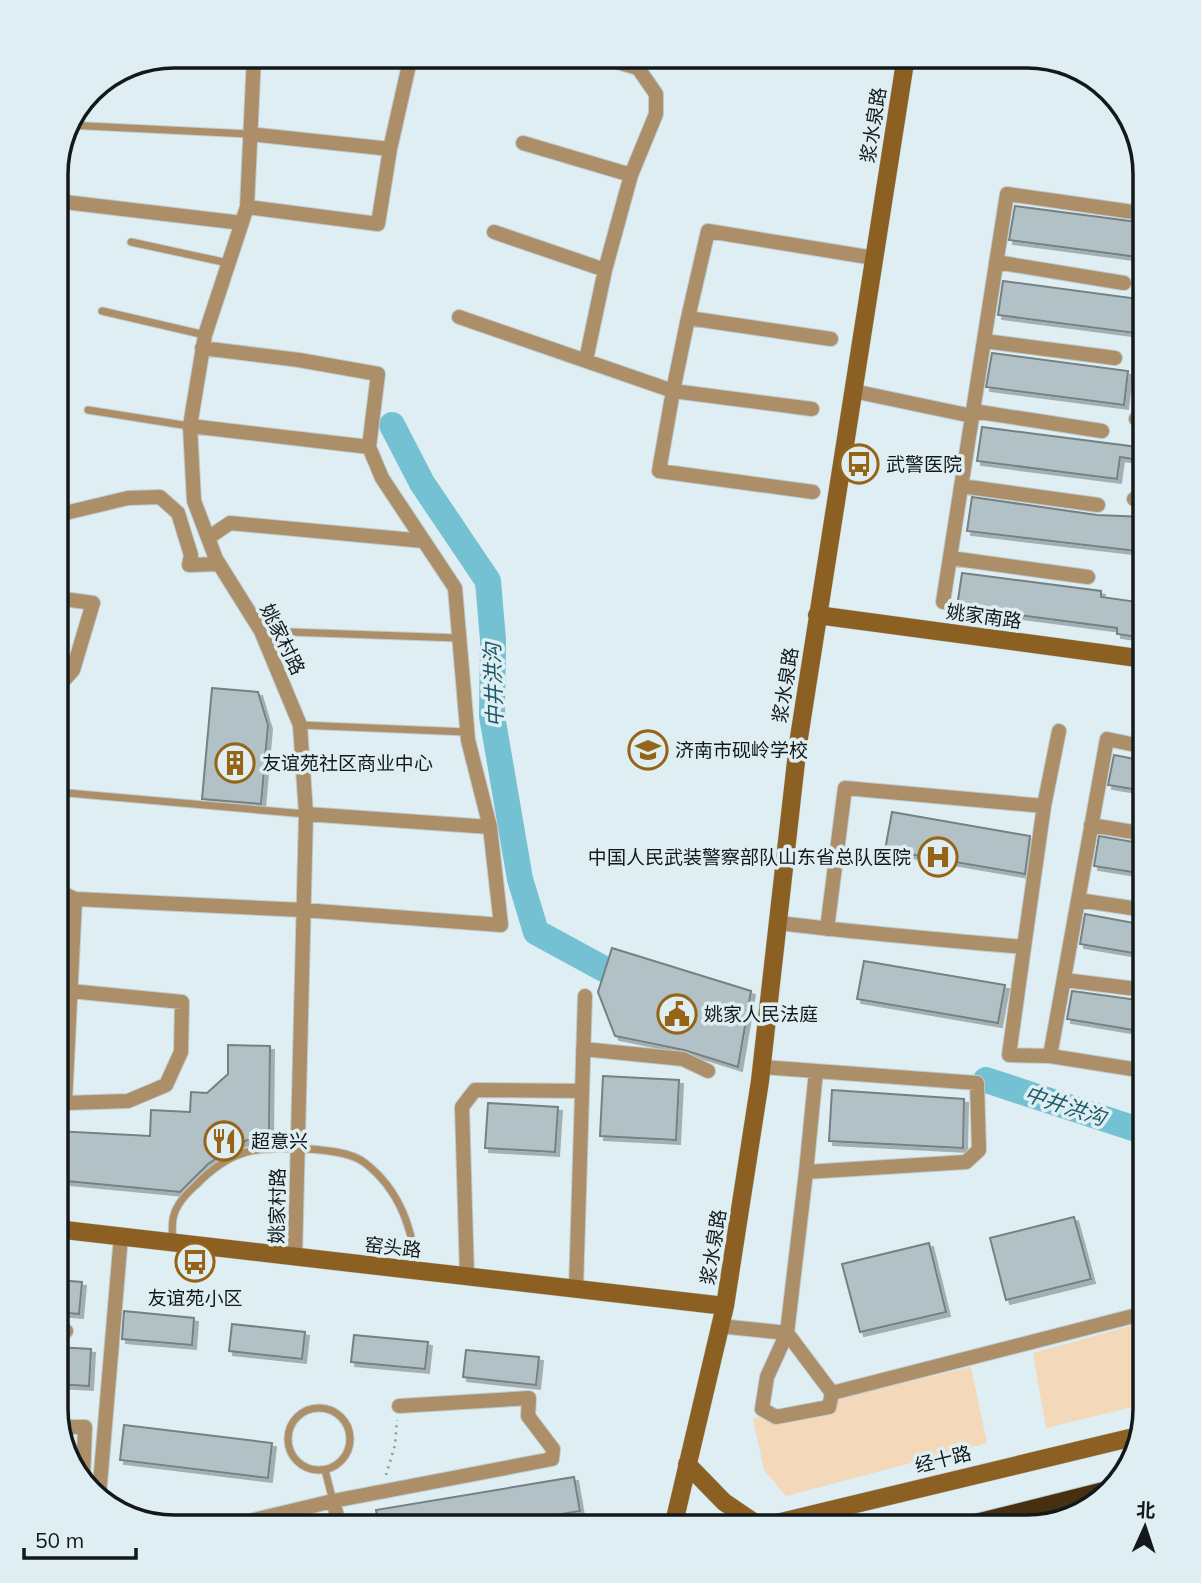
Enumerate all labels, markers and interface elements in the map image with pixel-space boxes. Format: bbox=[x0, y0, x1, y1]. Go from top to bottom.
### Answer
street label: 浆水泉路 bbox=[855, 86, 891, 164]
bus stop icon: 武警医院 bbox=[838, 443, 880, 485]
place label: 武警医院 bbox=[886, 452, 962, 476]
street label: 姚家南路 bbox=[945, 599, 1023, 633]
street label: 姚家村路 bbox=[256, 600, 310, 678]
water label: 中井洪沟 bbox=[478, 641, 507, 727]
street label: 浆水泉路 bbox=[767, 646, 803, 724]
school or university icon: 济南市砚岭学校 bbox=[627, 729, 669, 771]
place label: 济南市砚岭学校 bbox=[675, 738, 808, 762]
building icon: 友谊苑社区商业中心 bbox=[214, 742, 256, 784]
place label: 友谊苑社区商业中心 bbox=[262, 751, 433, 775]
hospital icon: 中国人民武装警察部队山东省总队医院 bbox=[917, 836, 959, 878]
place label: 中国人民武装警察部队山东省总队医院 bbox=[588, 845, 911, 869]
public building icon: 姚家人民法庭 bbox=[656, 993, 698, 1035]
place label: 姚家人民法庭 bbox=[704, 1002, 818, 1026]
water label: 中井洪沟 bbox=[1021, 1080, 1111, 1131]
restaurant icon: 超意兴 bbox=[203, 1120, 245, 1162]
place label: 超意兴 bbox=[251, 1129, 308, 1153]
street label: 姚家村路 bbox=[264, 1168, 290, 1244]
street label: 浆水泉路 bbox=[695, 1208, 731, 1286]
street label: 窑头路 bbox=[363, 1232, 423, 1262]
bus stop icon: 友谊苑小区 bbox=[174, 1241, 216, 1283]
place label: 友谊苑小区 bbox=[147, 1286, 243, 1310]
street label: 经十路 bbox=[912, 1440, 974, 1478]
north arrow bbox=[1110, 1492, 1180, 1562]
text: 北 bbox=[1136, 1498, 1156, 1523]
scale bar bbox=[24, 1516, 136, 1560]
text: 50 m bbox=[35, 1527, 84, 1553]

